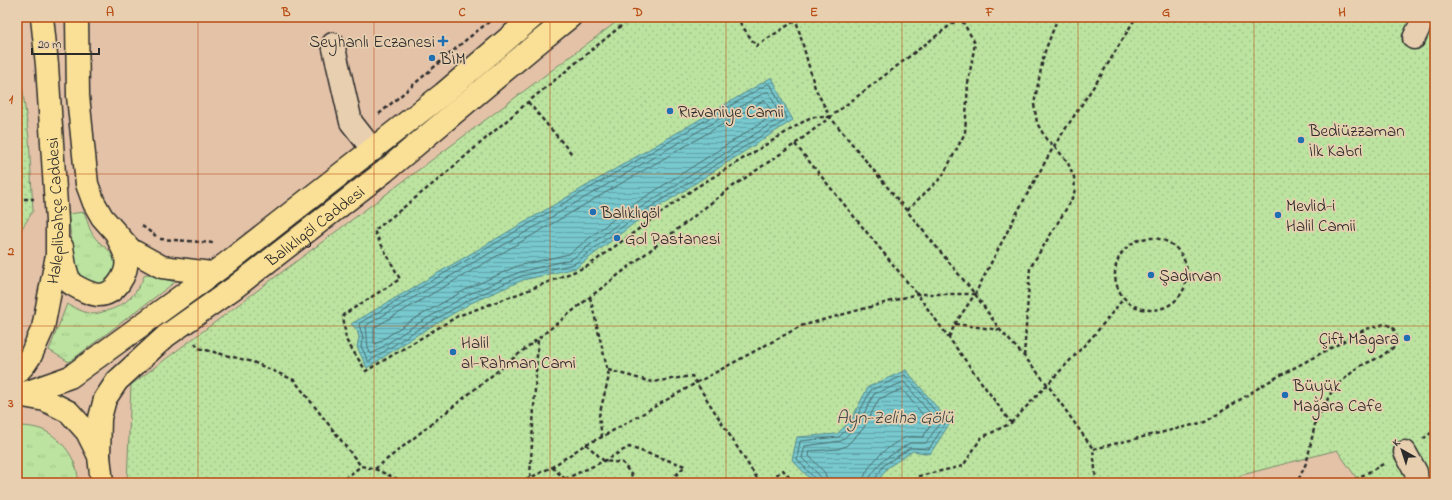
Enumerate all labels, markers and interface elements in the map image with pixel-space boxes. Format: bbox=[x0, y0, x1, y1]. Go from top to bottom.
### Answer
text: A bbox=[106, 3, 114, 22]
text: B bbox=[281, 3, 291, 22]
text: C bbox=[458, 3, 466, 22]
text: D bbox=[632, 3, 643, 22]
text: E bbox=[810, 3, 818, 22]
text: F bbox=[985, 3, 995, 22]
text: G bbox=[1162, 3, 1170, 22]
text: H bbox=[1338, 3, 1346, 22]
scale bar bbox=[32, 30, 99, 56]
place label: Seyhanlı Eczanesi bbox=[309, 30, 435, 56]
text: 20 m bbox=[38, 36, 61, 54]
marker: Seyhanlı Eczanesi bbox=[438, 36, 448, 46]
place label: BİM bbox=[439, 47, 466, 72]
marker: BİM bbox=[427, 53, 437, 63]
text: 1 bbox=[9, 90, 14, 109]
place label: Rızvaniye Camii bbox=[678, 100, 784, 126]
marker: Rızvaniye Camii bbox=[665, 106, 675, 116]
place label: Bediüzzaman İlk Kabri bbox=[1308, 119, 1405, 164]
marker: Bediüzzaman İlk Kabri bbox=[1296, 135, 1306, 145]
street label: Haleplibahçe Caddesi bbox=[41, 137, 71, 286]
street label: Balıklıgöl Caddesi bbox=[260, 180, 371, 274]
place label: Mevlid-i Halil Camii bbox=[1286, 194, 1356, 239]
place label: Balıklıgöl bbox=[600, 201, 660, 228]
marker: Balıklıgöl bbox=[588, 207, 598, 217]
marker: Mevlid-i Halil Camii bbox=[1273, 210, 1283, 220]
place label: Gol Pastanesi bbox=[625, 227, 720, 252]
marker: Gol Pastanesi bbox=[612, 233, 622, 243]
text: 2 bbox=[7, 242, 15, 261]
place label: Şadırvan bbox=[1159, 264, 1221, 289]
marker: Şadırvan bbox=[1146, 270, 1156, 280]
place label: Çift Magara bbox=[1319, 327, 1399, 354]
place label: Halil al-Rahman Cami bbox=[461, 331, 576, 376]
marker: Çift Magara bbox=[1402, 333, 1412, 343]
marker: Halil al-Rahman Cami bbox=[448, 347, 458, 357]
place label: Büyük Mağara Cafe bbox=[1292, 374, 1382, 421]
marker: Büyük Mağara Cafe bbox=[1280, 390, 1290, 400]
text: 3 bbox=[7, 394, 14, 413]
water label: Ayn-Zeliha Gölü bbox=[836, 406, 954, 432]
north arrow bbox=[1382, 430, 1422, 470]
text: K bbox=[1389, 435, 1404, 451]

